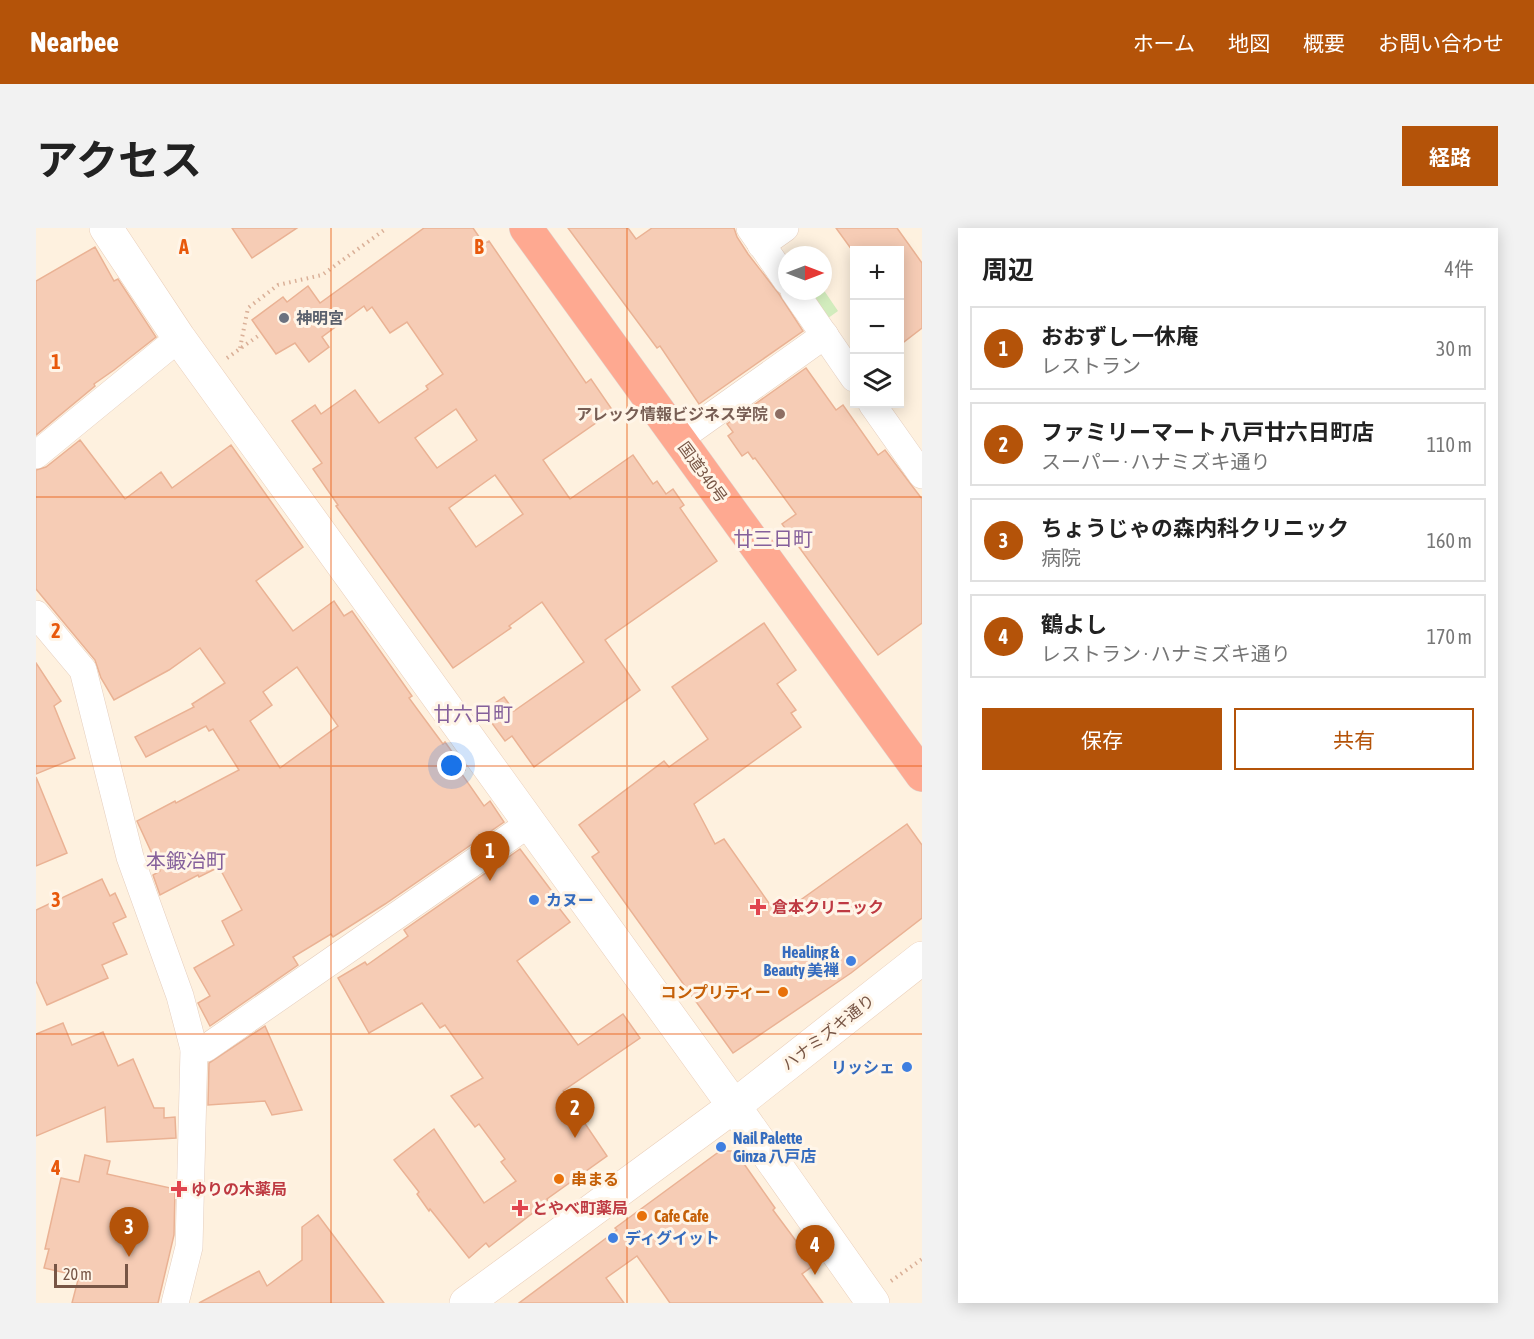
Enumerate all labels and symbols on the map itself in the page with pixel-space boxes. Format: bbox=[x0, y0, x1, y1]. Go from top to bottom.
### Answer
text: A bbox=[178, 235, 189, 258]
text: B bbox=[474, 235, 484, 258]
north arrow bbox=[778, 246, 832, 300]
place label: 神明宮 bbox=[296, 309, 344, 327]
marker: 神明宮 bbox=[277, 311, 291, 325]
text: 1 bbox=[51, 350, 61, 373]
place label: アレック情報ビジネス学院 bbox=[576, 405, 768, 423]
marker: アレック情報ビジネス学院 bbox=[773, 407, 787, 421]
street label: 国道340号 bbox=[675, 438, 731, 506]
district label: 廿三日町 bbox=[733, 527, 813, 550]
text: 2 bbox=[51, 619, 61, 642]
district label: 廿六日町 bbox=[433, 702, 513, 725]
your location bbox=[437, 751, 466, 780]
pin: 1 bbox=[470, 832, 510, 881]
district label: 本鍛冶町 bbox=[146, 849, 226, 872]
text: 3 bbox=[51, 888, 61, 911]
place label: カヌー bbox=[546, 891, 594, 909]
marker: カヌー bbox=[527, 893, 541, 907]
marker: 倉本クリニック bbox=[749, 898, 767, 916]
place label: 倉本クリニック bbox=[772, 898, 884, 916]
place label: Healing & Beauty 美禅 bbox=[764, 943, 840, 979]
marker: Healing & Beauty 美禅 bbox=[844, 954, 858, 968]
place label: コンプリティー bbox=[660, 983, 771, 1001]
marker: コンプリティー bbox=[776, 985, 790, 999]
street label: ハナミズキ通り bbox=[778, 990, 878, 1074]
place label: リッシェ bbox=[831, 1058, 895, 1076]
marker: リッシェ bbox=[900, 1060, 914, 1074]
pin: 2 bbox=[556, 1088, 594, 1138]
place label: Nail Palette Ginza 八戸店 bbox=[733, 1129, 816, 1165]
marker: Nail Palette Ginza 八戸店 bbox=[714, 1140, 728, 1154]
text: 4 bbox=[50, 1156, 61, 1179]
place label: 串まる bbox=[571, 1170, 619, 1188]
marker: 串まる bbox=[552, 1172, 566, 1186]
place label: ゆりの木薬局 bbox=[191, 1180, 287, 1198]
marker: ゆりの木薬局 bbox=[172, 1182, 186, 1196]
place label: とやべ町薬局 bbox=[532, 1199, 628, 1217]
marker: とやべ町薬局 bbox=[513, 1201, 527, 1215]
place label: Cafe Cafe bbox=[654, 1207, 709, 1225]
pin: 3 bbox=[110, 1208, 148, 1257]
marker: Cafe Cafe bbox=[635, 1209, 649, 1223]
pin: 4 bbox=[796, 1226, 834, 1275]
place label: ディグイット bbox=[625, 1229, 720, 1247]
marker: ディグイット bbox=[606, 1231, 620, 1245]
scale bar bbox=[54, 1261, 128, 1288]

